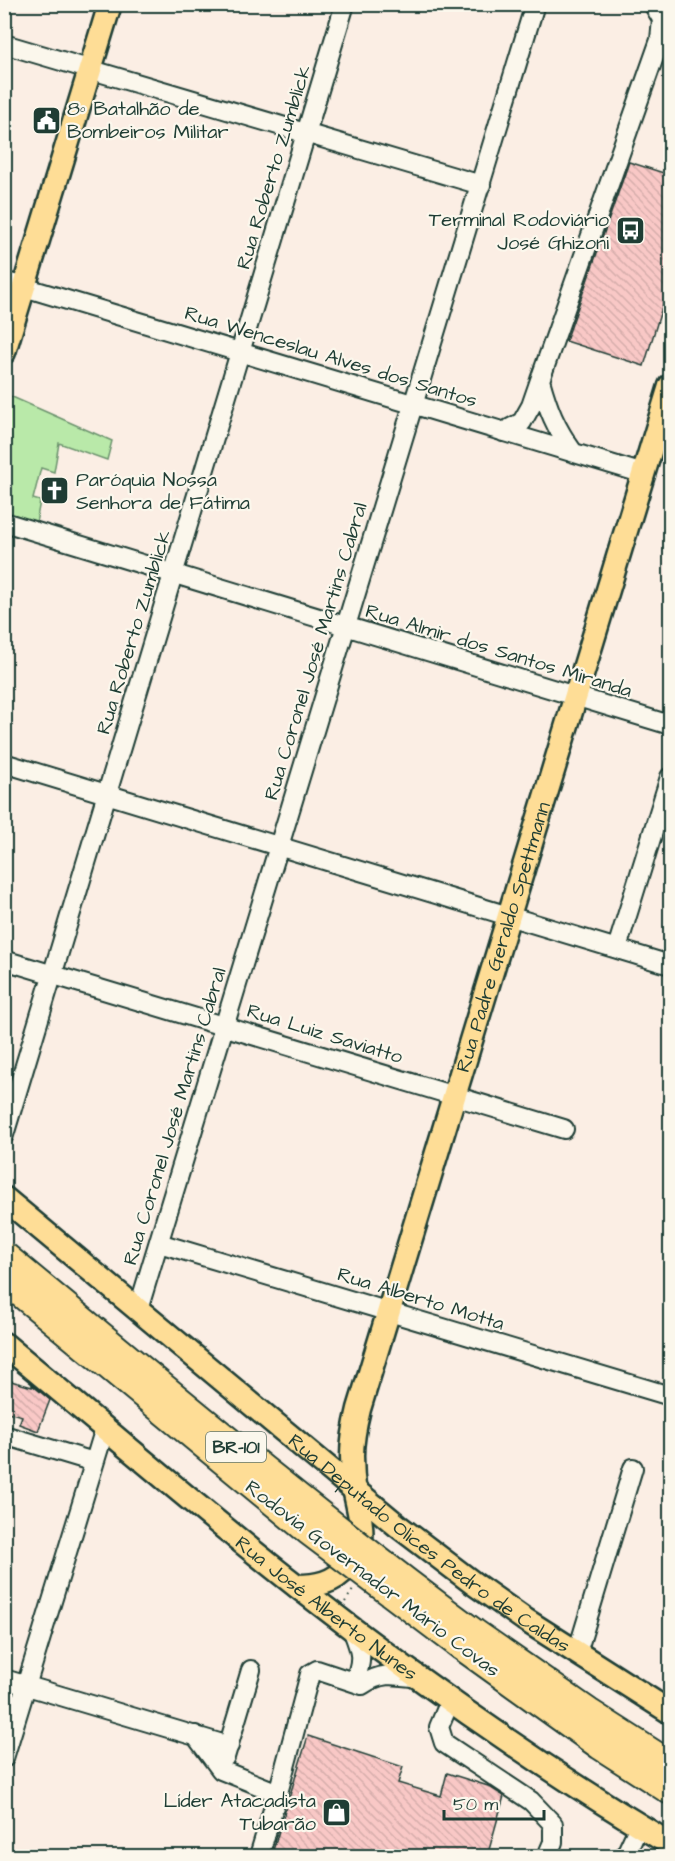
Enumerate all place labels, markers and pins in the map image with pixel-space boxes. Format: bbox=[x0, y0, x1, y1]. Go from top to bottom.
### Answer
place label: 8º Batalhão de Bombeiros Militar bbox=[67, 95, 228, 146]
public building icon: 8º Batalhão de Bombeiros Militar bbox=[30, 104, 62, 136]
place label: Terminal Rodoviário José Ghizoni bbox=[429, 206, 609, 257]
bus stop icon: Terminal Rodoviário José Ghizoni bbox=[614, 214, 646, 246]
place label: Paróquia Nossa Senhora de Fátima bbox=[76, 466, 250, 517]
church icon: Paróquia Nossa Senhora de Fátima bbox=[39, 475, 71, 507]
place label: Líder Atacadista Tubarão bbox=[164, 1787, 316, 1838]
shop icon: Líder Atacadista Tubarão bbox=[321, 1796, 353, 1828]

